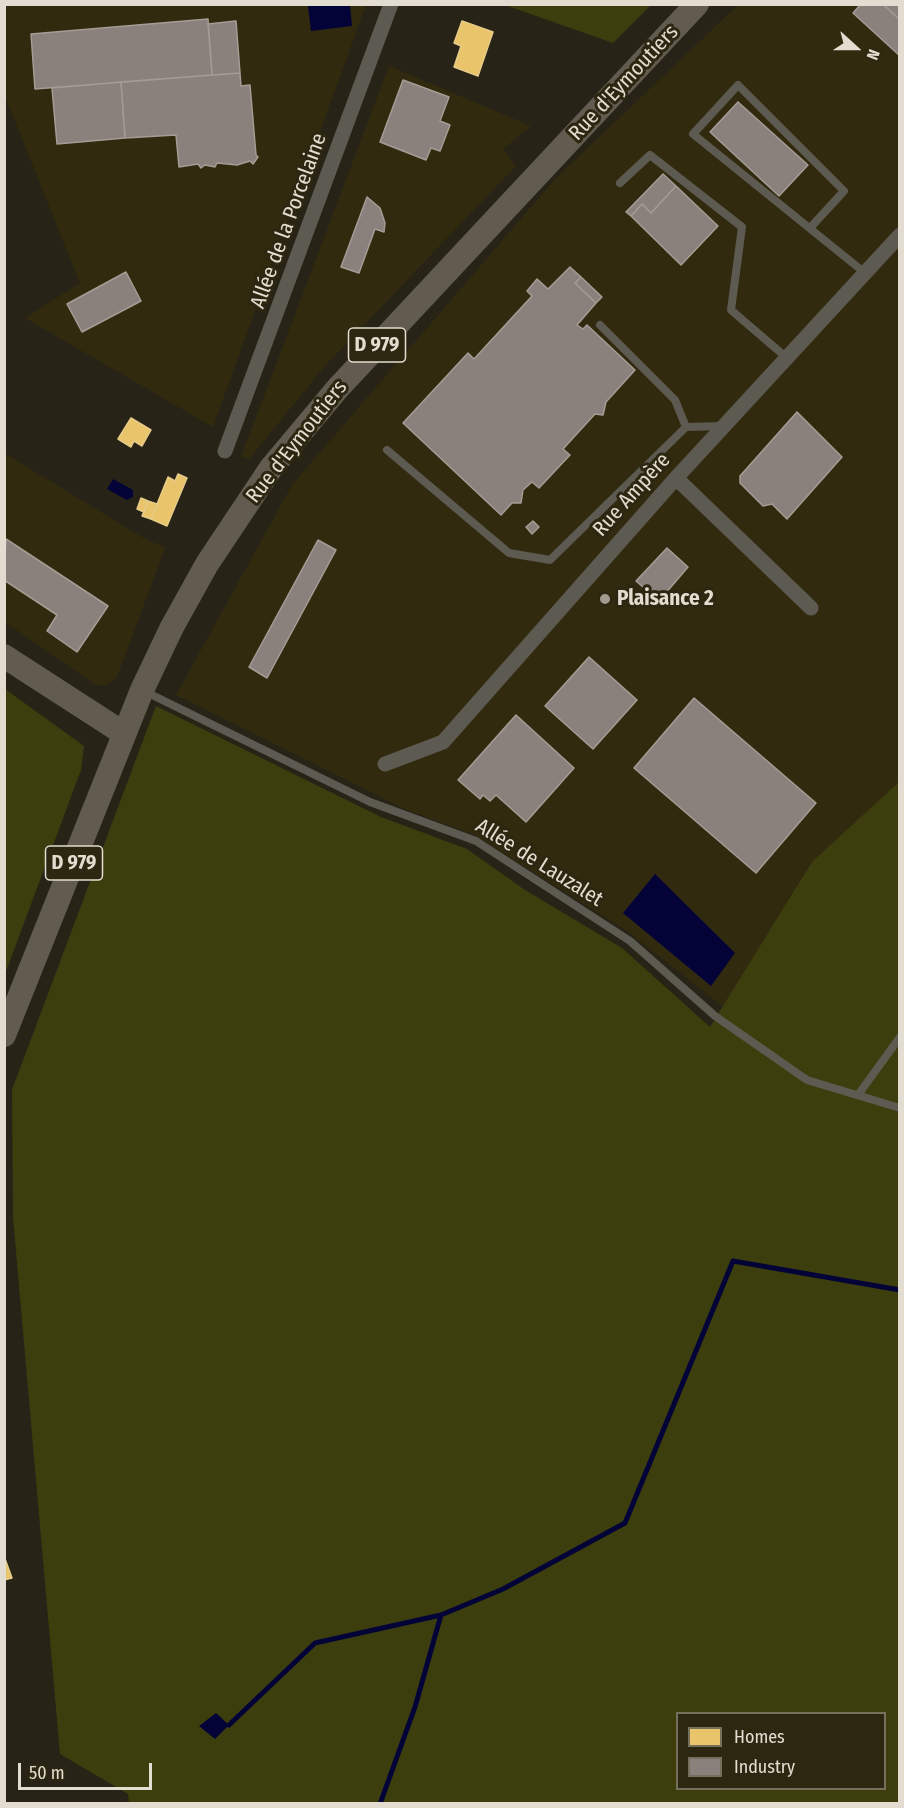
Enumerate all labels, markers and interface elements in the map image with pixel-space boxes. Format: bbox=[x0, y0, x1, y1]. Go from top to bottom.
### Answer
north arrow bbox=[826, 18, 886, 78]
street label: Rue d'Eymoutiers bbox=[564, 20, 684, 146]
text: N bbox=[863, 47, 884, 63]
street label: Allée de la Porcelaine bbox=[246, 130, 332, 312]
road number: D 979 bbox=[348, 328, 406, 362]
street label: Rue d'Eymoutiers bbox=[241, 376, 353, 508]
street label: Rue Ampère bbox=[588, 448, 676, 542]
place label: Plaisance 2 bbox=[617, 586, 714, 612]
marker: Plaisance 2 bbox=[598, 592, 612, 606]
street label: Allée de Lauzalet bbox=[471, 814, 607, 912]
road number: D 979 bbox=[46, 846, 103, 880]
legend bbox=[676, 1712, 886, 1790]
text: Homes bbox=[734, 1726, 785, 1748]
scale bar bbox=[21, 1751, 154, 1789]
text: Industry bbox=[734, 1756, 795, 1778]
text: 50 m bbox=[29, 1762, 65, 1784]

